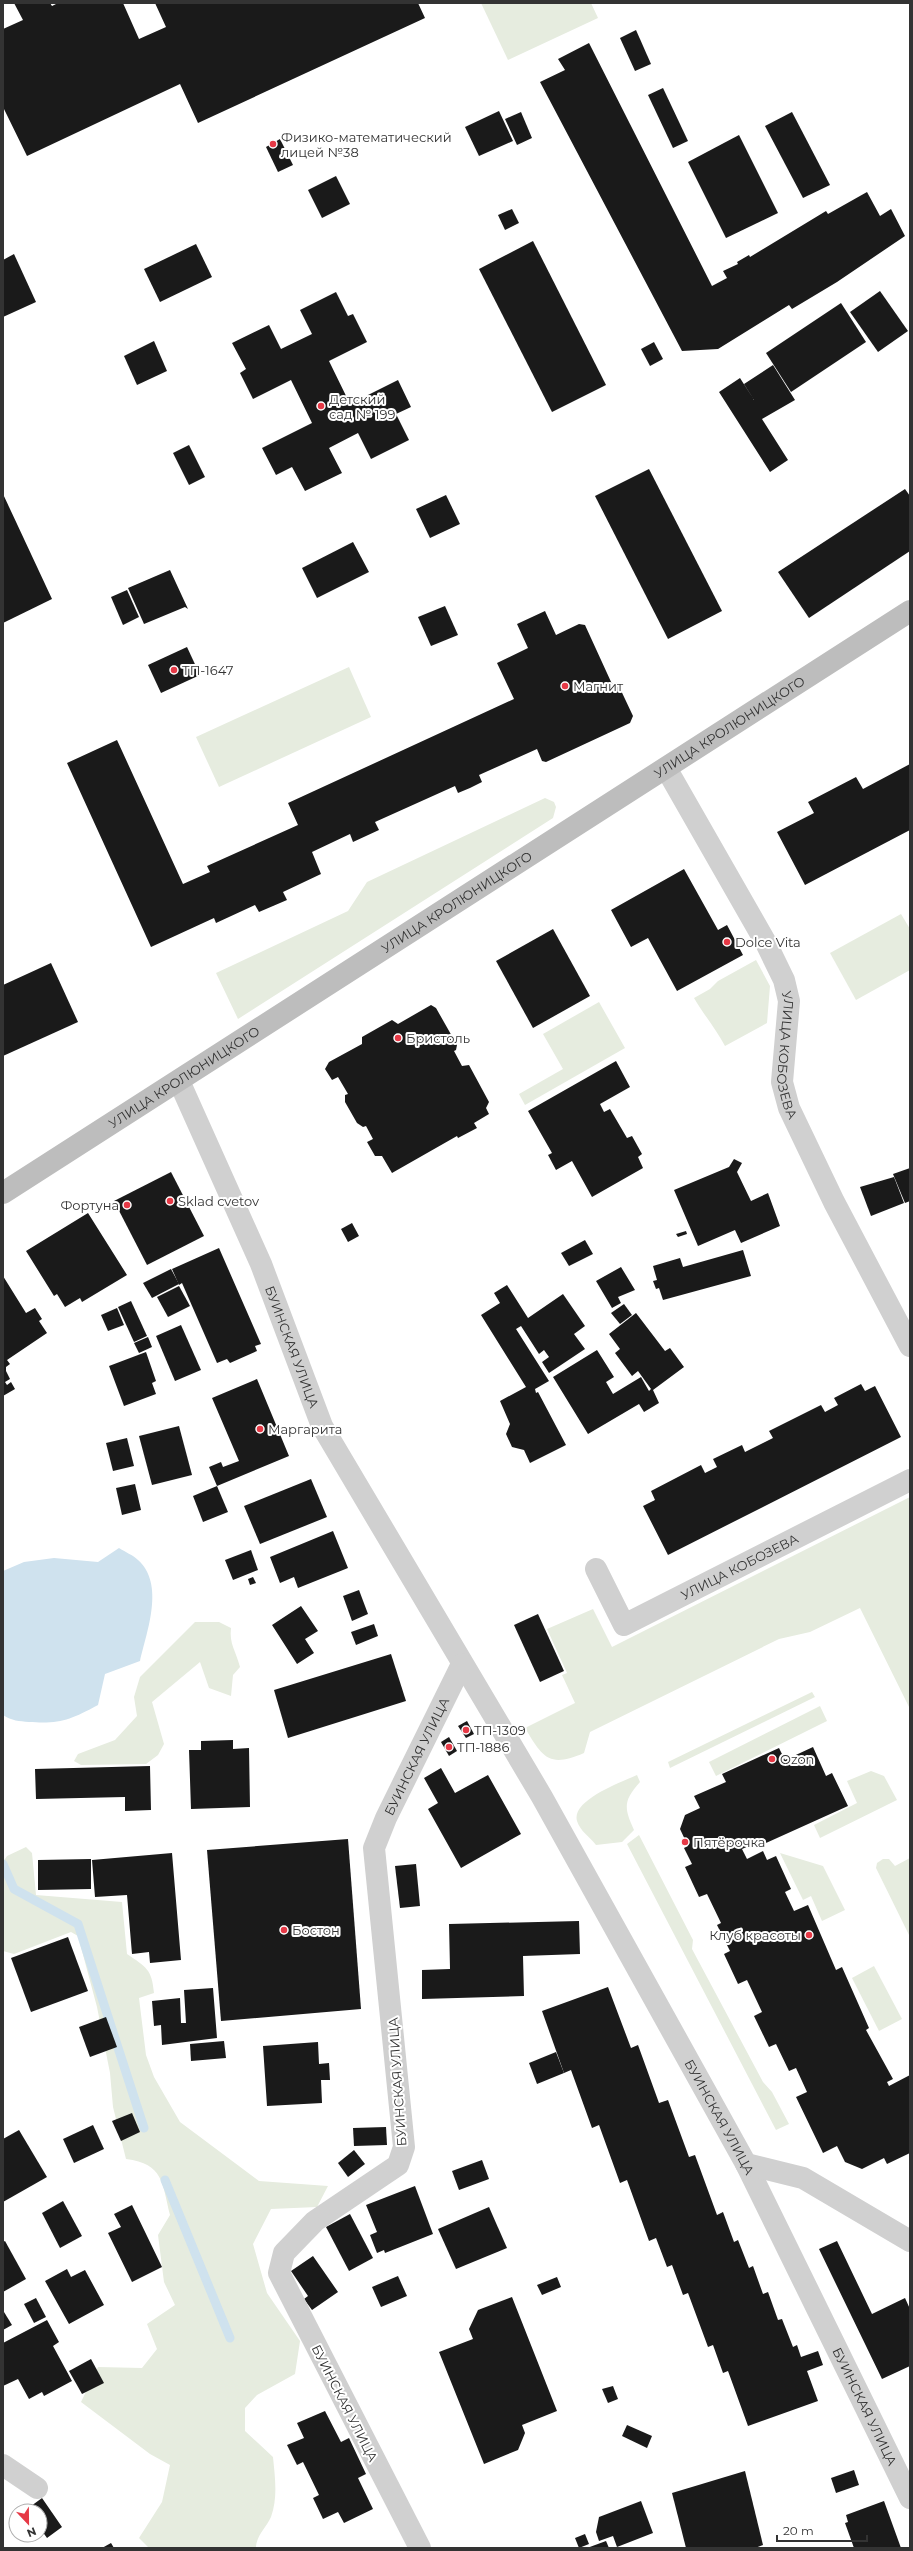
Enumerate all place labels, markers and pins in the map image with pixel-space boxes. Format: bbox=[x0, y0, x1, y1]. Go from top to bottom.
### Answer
place label: Физико-математический лицей №38 bbox=[281, 129, 452, 160]
marker: Физико-математический лицей №38 bbox=[268, 139, 278, 149]
place label: Детский сад № 199 bbox=[329, 391, 395, 422]
marker: Детский сад № 199 bbox=[316, 401, 326, 411]
place label: ТП-1647 bbox=[182, 662, 234, 678]
marker: ТП-1647 bbox=[169, 665, 179, 675]
place label: Магнит bbox=[573, 678, 624, 694]
marker: Магнит bbox=[560, 681, 570, 691]
place label: Dolce Vita bbox=[735, 934, 801, 950]
marker: Dolce Vita bbox=[722, 937, 732, 947]
place label: Бристоль bbox=[406, 1030, 470, 1046]
marker: Бристоль bbox=[393, 1033, 403, 1043]
place label: Sklad cvetov bbox=[178, 1193, 260, 1209]
marker: Sklad cvetov bbox=[165, 1196, 175, 1206]
place label: Фортуна bbox=[60, 1197, 119, 1213]
marker: Фортуна bbox=[122, 1200, 132, 1210]
place label: Маргарита bbox=[268, 1421, 342, 1437]
marker: Маргарита bbox=[255, 1424, 265, 1434]
place label: ТП-1309 bbox=[474, 1722, 526, 1738]
marker: ТП-1309 bbox=[461, 1725, 471, 1735]
place label: ТП-1886 bbox=[457, 1739, 509, 1755]
marker: ТП-1886 bbox=[444, 1742, 454, 1752]
place label: Ozon bbox=[780, 1751, 814, 1767]
marker: Ozon bbox=[767, 1754, 777, 1764]
place label: Пятёрочка bbox=[693, 1834, 765, 1850]
marker: Пятёрочка bbox=[680, 1837, 690, 1847]
place label: Бостон bbox=[292, 1922, 340, 1938]
marker: Бостон bbox=[279, 1925, 289, 1935]
place label: Клуб красоты bbox=[709, 1927, 801, 1943]
marker: Клуб красоты bbox=[804, 1930, 814, 1940]

